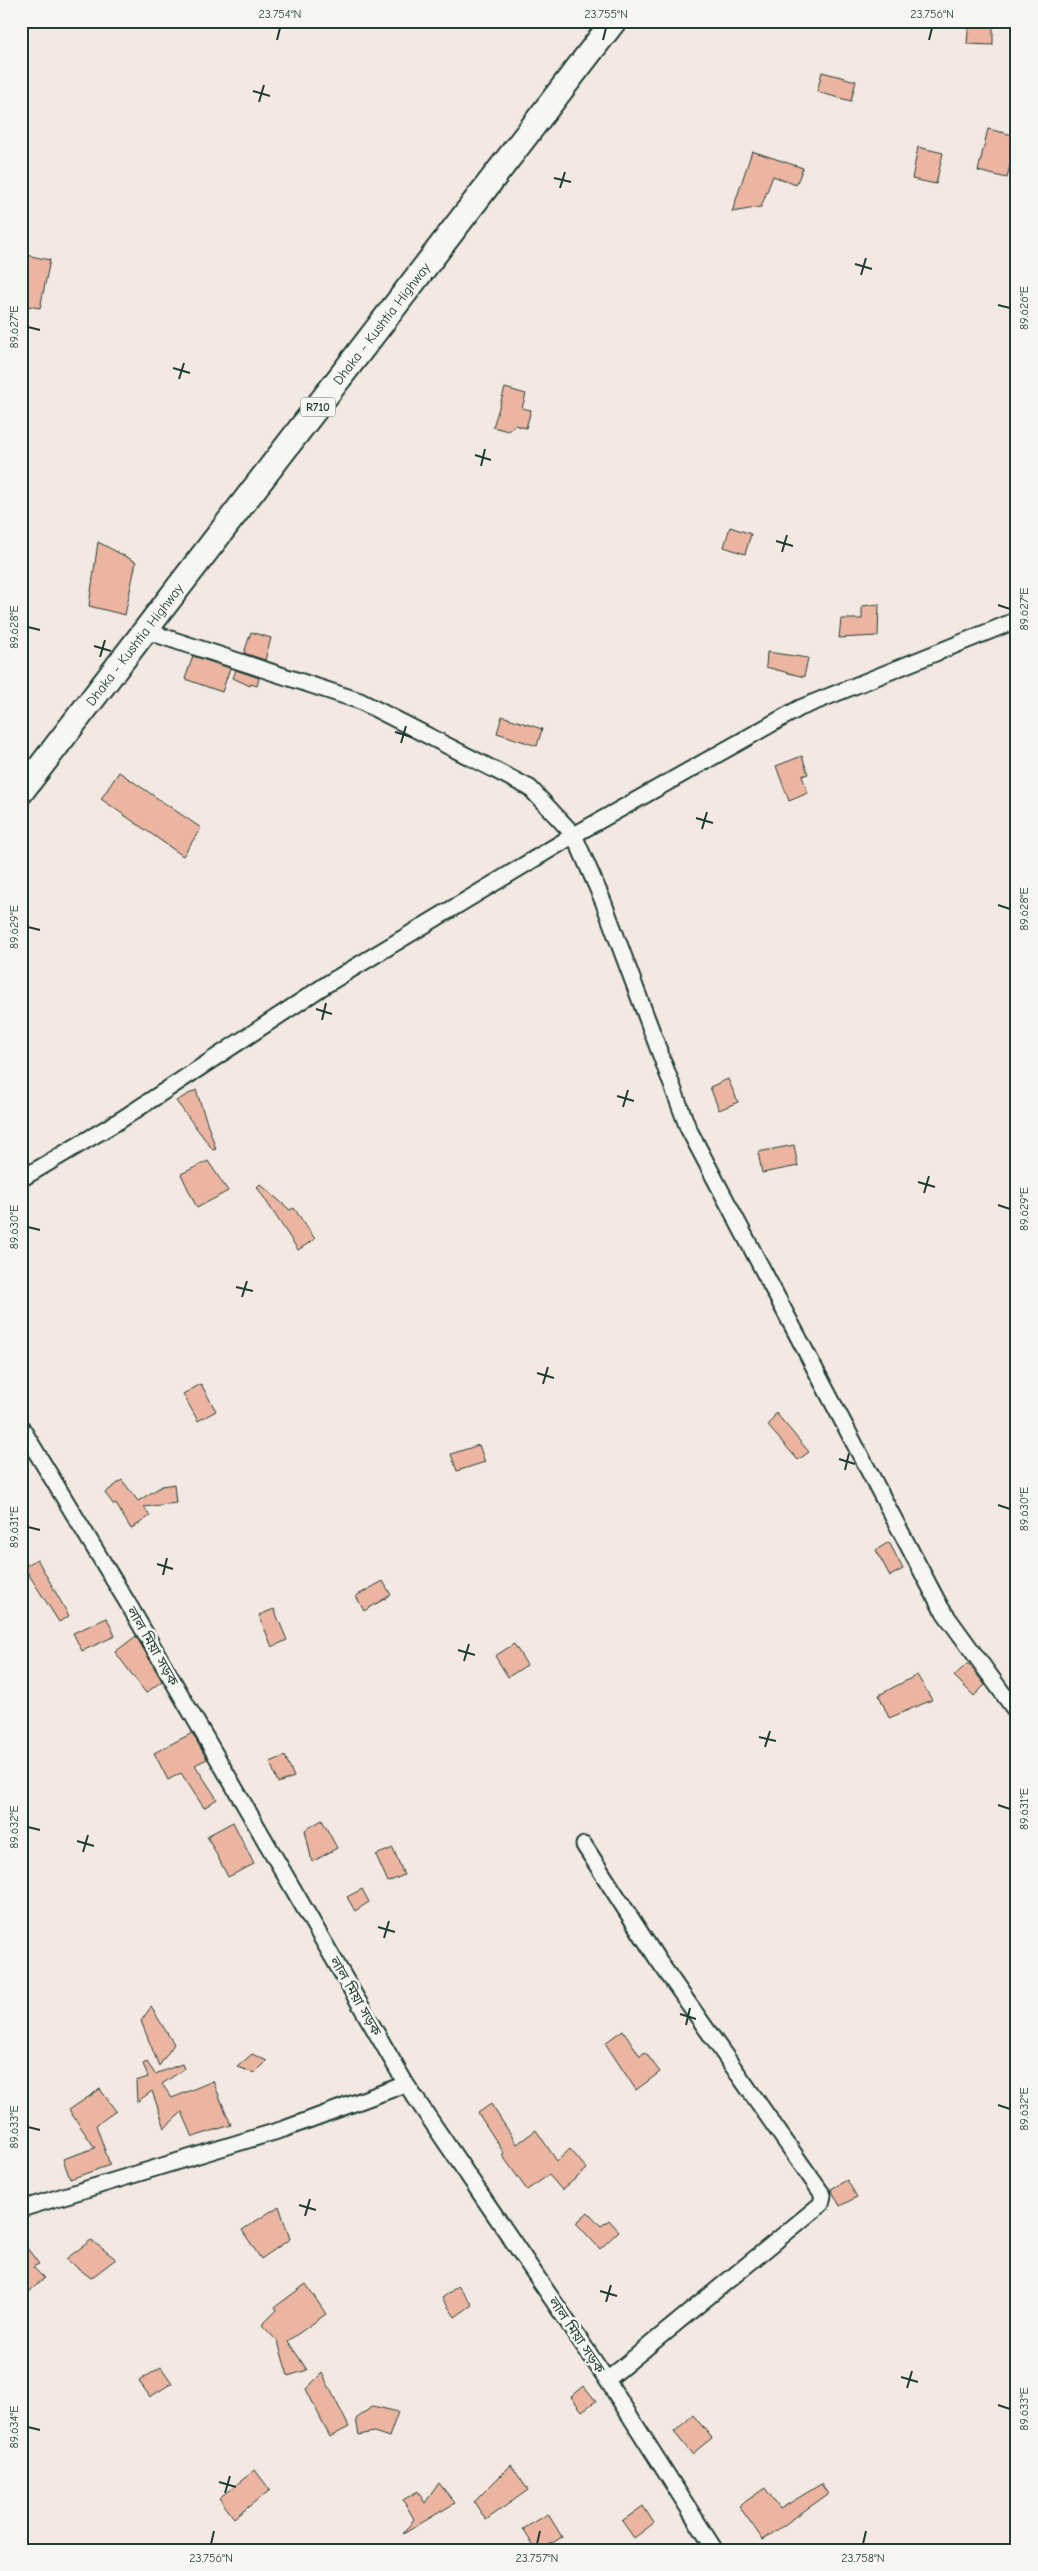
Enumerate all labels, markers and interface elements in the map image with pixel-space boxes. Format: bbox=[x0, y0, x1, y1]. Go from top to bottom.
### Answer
text: 23.754°N bbox=[258, 7, 302, 21]
text: 23.755°N bbox=[584, 7, 628, 21]
text: 23.756°N bbox=[910, 7, 954, 21]
street label: Dhaka - Kushtia Highway bbox=[329, 259, 435, 388]
text: 89.626°E bbox=[1017, 286, 1031, 330]
text: 89.627°E bbox=[7, 305, 21, 349]
road number: R710 bbox=[300, 398, 336, 417]
street label: Dhaka - Kushtia Highway bbox=[82, 580, 188, 709]
text: 89.627°E bbox=[1017, 587, 1031, 631]
text: 89.628°E bbox=[7, 605, 21, 649]
text: 89.628°E bbox=[1017, 887, 1031, 931]
text: 89.629°E bbox=[7, 905, 21, 949]
text: 89.629°E bbox=[1017, 1187, 1031, 1231]
text: 89.630°E bbox=[7, 1205, 21, 1249]
text: 89.630°E bbox=[1017, 1487, 1031, 1531]
text: 89.631°E bbox=[7, 1506, 21, 1548]
street label: লাল মিয়া সড়ক bbox=[123, 1603, 182, 1689]
text: 89.631°E bbox=[1017, 1788, 1031, 1830]
text: 89.632°E bbox=[7, 1805, 21, 1849]
street label: লাল মিয়া সড়ক bbox=[326, 1953, 385, 2039]
text: 89.632°E bbox=[1017, 2087, 1031, 2131]
text: 89.633°E bbox=[7, 2105, 21, 2149]
street label: লাল মিয়া সড়ক bbox=[544, 2293, 609, 2377]
text: 89.633°E bbox=[1017, 2387, 1031, 2431]
text: 89.634°E bbox=[7, 2406, 21, 2448]
text: 23.756°N bbox=[189, 2551, 233, 2565]
text: 23.757°N bbox=[516, 2551, 558, 2565]
text: 23.758°N bbox=[841, 2551, 885, 2565]

